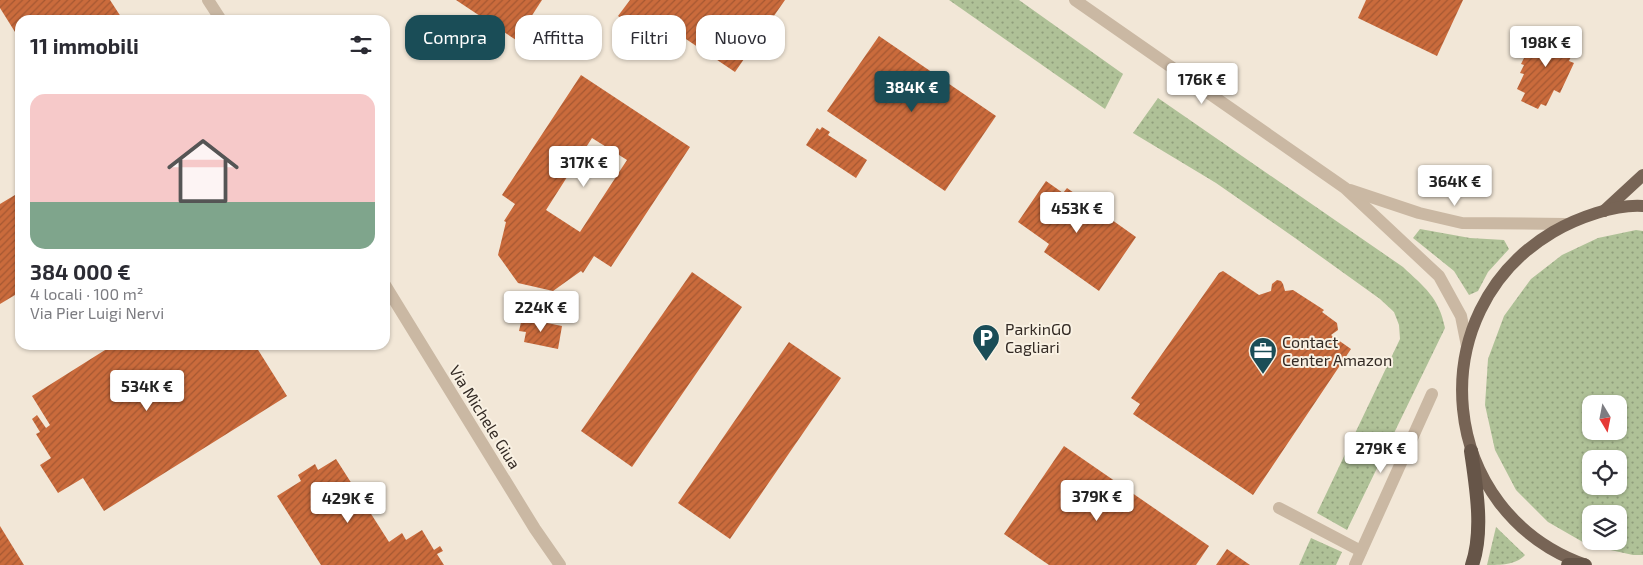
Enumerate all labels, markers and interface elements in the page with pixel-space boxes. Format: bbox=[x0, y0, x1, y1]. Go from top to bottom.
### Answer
chip: Compra bbox=[405, 15, 505, 60]
chip: Affitta bbox=[515, 15, 602, 60]
chip: Filtri bbox=[612, 15, 686, 60]
chip: Nuovo bbox=[696, 15, 785, 60]
pin: 198K € bbox=[1505, 26, 1587, 68]
icon: filters bbox=[347, 31, 375, 59]
text: 198K € bbox=[1521, 32, 1571, 51]
text: 11 immobili bbox=[30, 33, 139, 58]
pin: 176K € bbox=[1161, 62, 1243, 105]
text: 176K € bbox=[1178, 69, 1226, 88]
pin: 384K € bbox=[871, 70, 953, 113]
text: 384K € bbox=[886, 77, 938, 96]
icon: home bbox=[158, 126, 248, 216]
pin: 317K € bbox=[543, 146, 625, 188]
text: 317K € bbox=[560, 152, 608, 171]
pin: 364K € bbox=[1414, 164, 1496, 207]
text: 364K € bbox=[1429, 171, 1481, 190]
pin: 453K € bbox=[1036, 192, 1118, 234]
text: 453K € bbox=[1051, 198, 1103, 217]
text: 384 000 € bbox=[30, 259, 131, 284]
text: 4 locali · 100 m² bbox=[30, 284, 143, 303]
pin: 224K € bbox=[500, 290, 582, 333]
text: 224K € bbox=[515, 297, 567, 316]
text: Via Pier Luigi Nervi bbox=[30, 303, 164, 322]
place label: ParkinGO Cagliari bbox=[1005, 319, 1072, 356]
parking icon: ParkinGO Cagliari bbox=[971, 323, 1001, 362]
place label: Contact Center Amazon bbox=[1282, 332, 1392, 369]
office icon: Contact Center Amazon bbox=[1248, 336, 1278, 375]
street label: Via Michele Giua bbox=[446, 361, 525, 472]
pin: 534K € bbox=[106, 370, 188, 412]
text: 534K € bbox=[121, 376, 173, 395]
north arrow bbox=[1582, 395, 1628, 440]
map controls bbox=[1582, 395, 1627, 550]
pin: 279K € bbox=[1340, 432, 1422, 474]
text: 279K € bbox=[1356, 438, 1406, 457]
button: locate bbox=[1582, 450, 1627, 495]
pin: 379K € bbox=[1056, 480, 1138, 522]
pin: 429K € bbox=[307, 482, 389, 524]
text: 379K € bbox=[1072, 486, 1122, 505]
text: 429K € bbox=[322, 488, 374, 507]
button: layers bbox=[1582, 505, 1627, 550]

